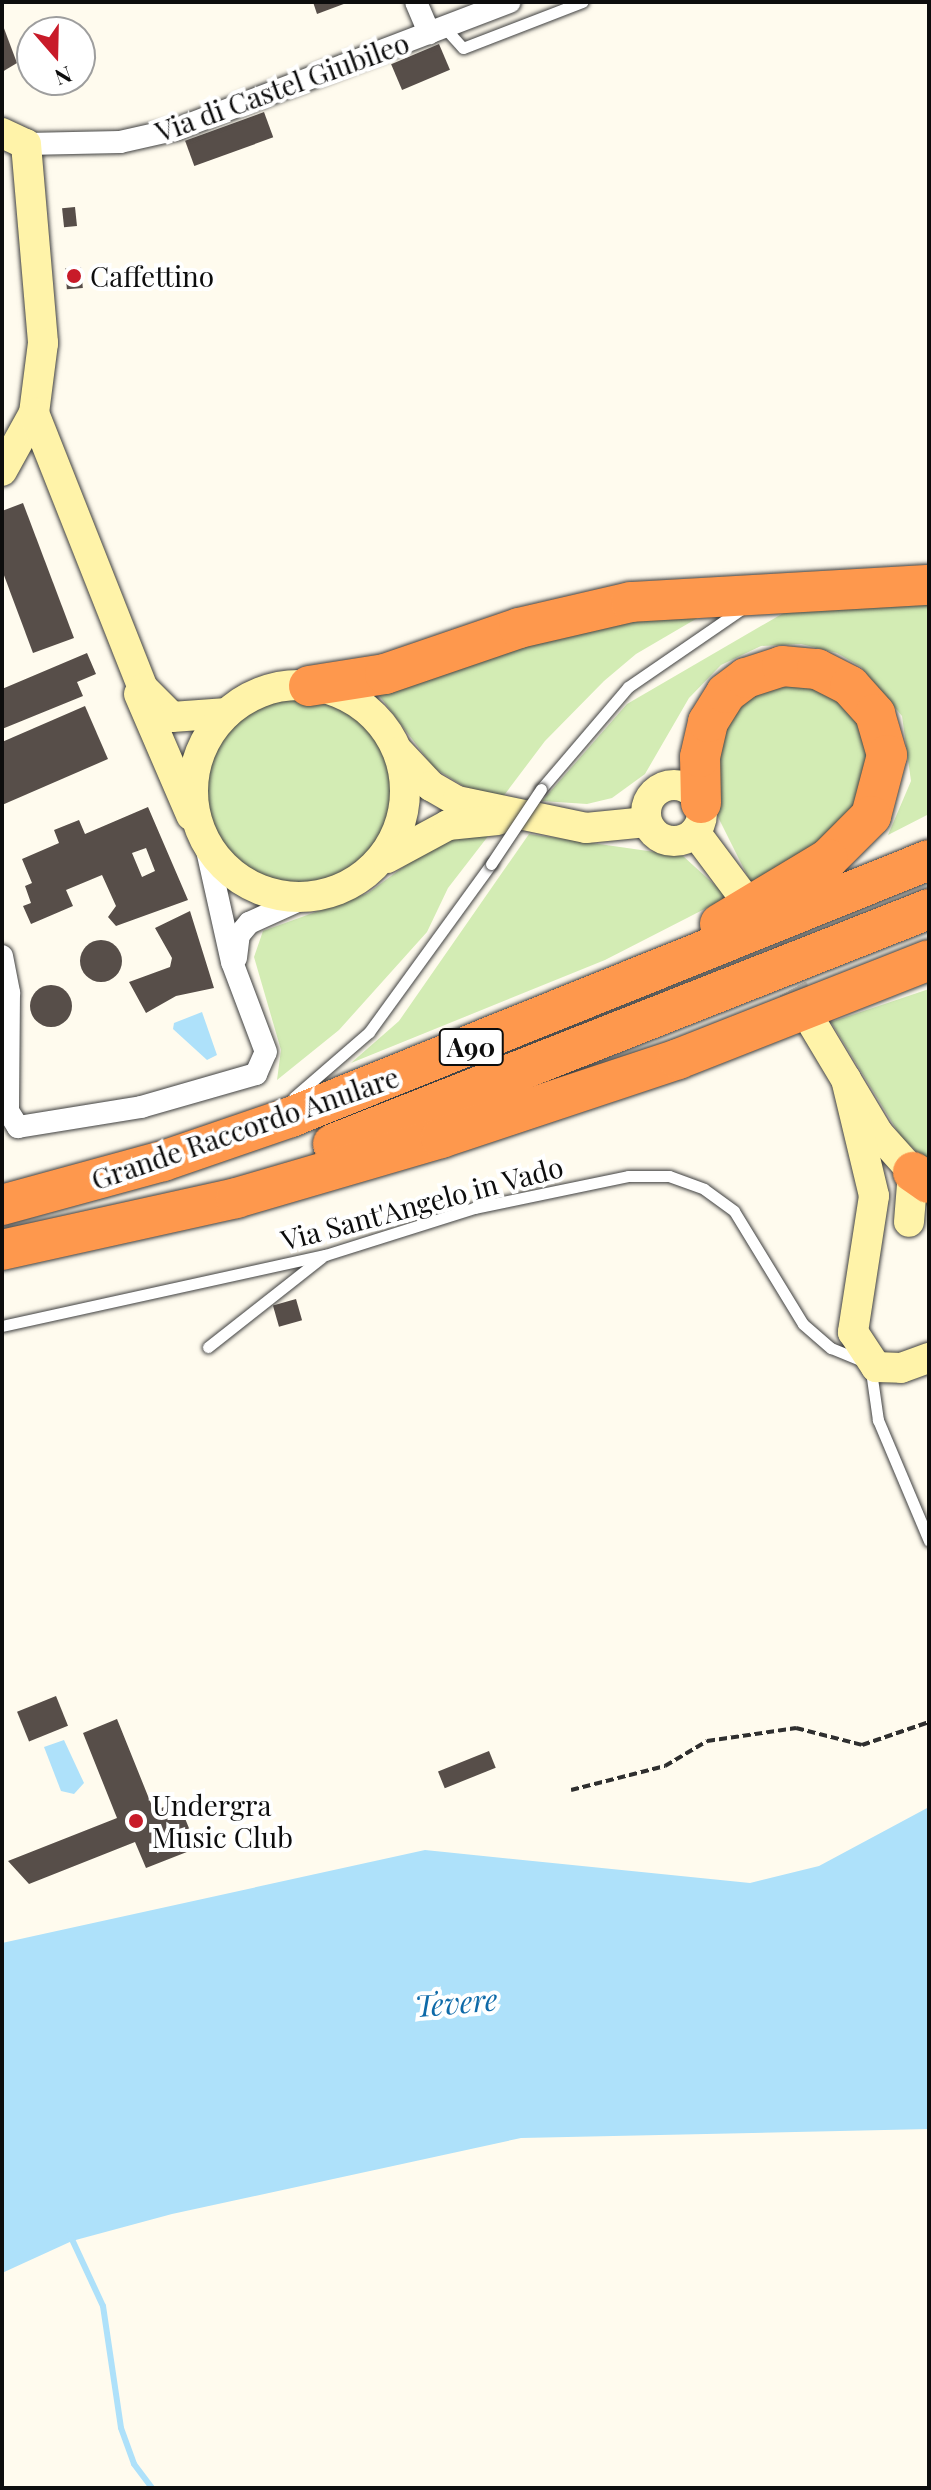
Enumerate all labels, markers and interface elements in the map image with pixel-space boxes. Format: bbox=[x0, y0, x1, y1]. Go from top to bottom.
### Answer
north arrow bbox=[16, 16, 96, 96]
street label: Via di Castel Giubileo bbox=[151, 25, 413, 149]
text: N bbox=[51, 60, 76, 93]
place label: Caffettino bbox=[90, 259, 214, 293]
marker: Caffettino bbox=[65, 267, 83, 285]
road number: A90 bbox=[437, 1025, 505, 1069]
street label: Grande Raccordo Anulare bbox=[86, 1059, 404, 1197]
street label: Via Sant'Angelo in Vado bbox=[277, 1149, 567, 1257]
place label: Undergra Music Club bbox=[152, 1788, 293, 1854]
marker: Undergra Music Club bbox=[127, 1812, 145, 1830]
water label: Tevere bbox=[413, 1980, 499, 2024]

